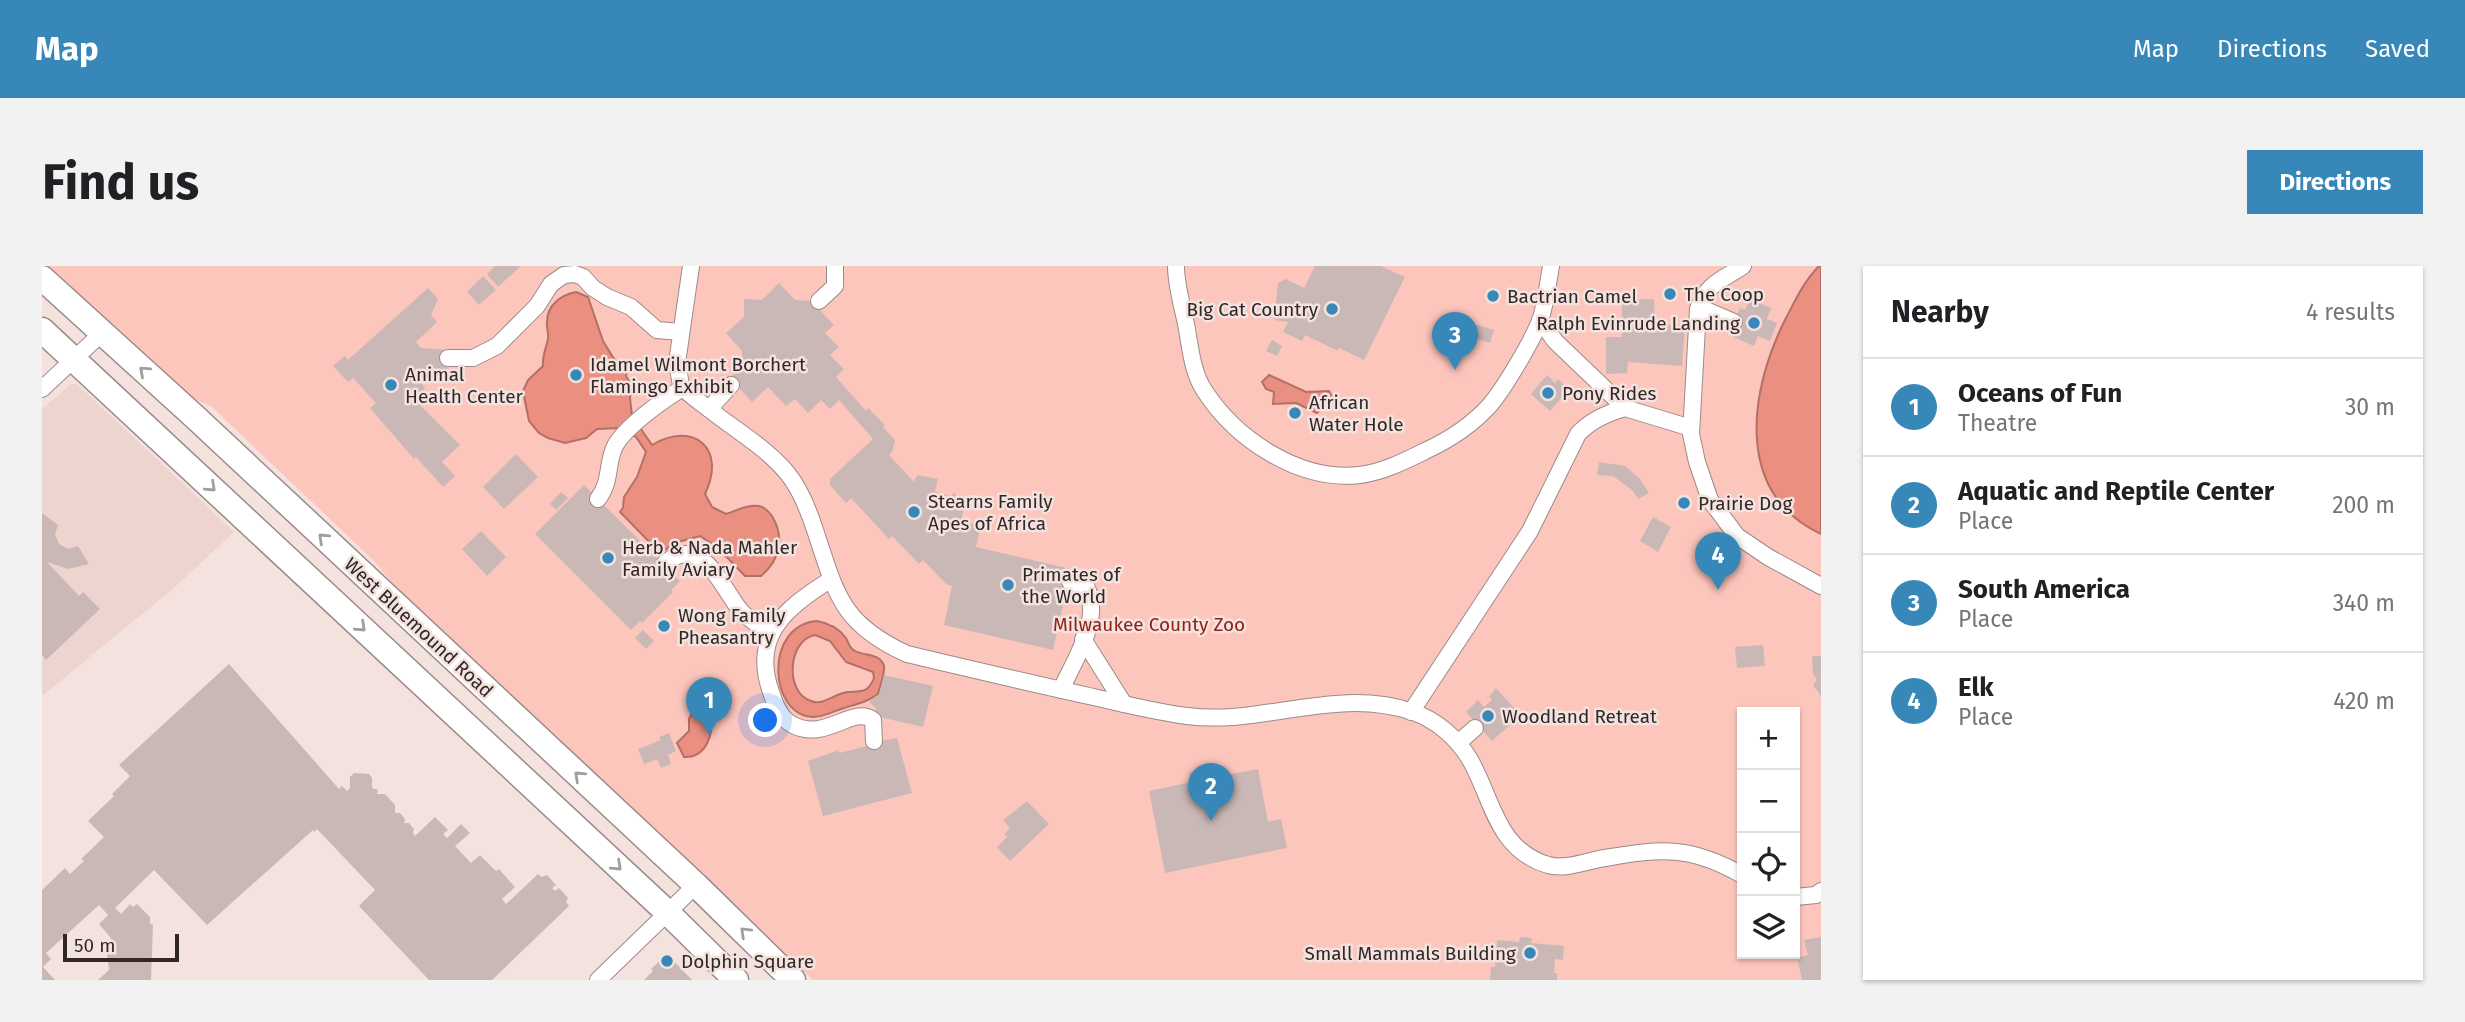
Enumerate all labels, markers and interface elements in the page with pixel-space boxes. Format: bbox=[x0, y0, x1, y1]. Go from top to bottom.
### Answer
text: Map bbox=[35, 29, 99, 69]
text: Map bbox=[2133, 35, 2179, 63]
text: Directions bbox=[2217, 35, 2327, 63]
text: Saved bbox=[2365, 35, 2430, 63]
button: Directions bbox=[2247, 150, 2423, 214]
text: Find us bbox=[42, 153, 199, 212]
place label: The Coop bbox=[1684, 283, 1764, 306]
place label: Bactrian Camel bbox=[1507, 285, 1637, 308]
marker: The Coop bbox=[1662, 286, 1678, 302]
marker: Bactrian Camel bbox=[1485, 288, 1501, 304]
text: Nearby bbox=[1891, 294, 1989, 330]
place label: Big Cat Country bbox=[1186, 298, 1319, 321]
text: 4 results bbox=[2306, 298, 2395, 326]
marker: Big Cat Country bbox=[1324, 301, 1340, 317]
pin: 3 bbox=[1432, 312, 1478, 370]
place label: Ralph Evinrude Landing bbox=[1536, 312, 1740, 335]
marker: Ralph Evinrude Landing bbox=[1746, 315, 1762, 331]
place label: Idamel Wilmont Borchert Flamingo Exhibit bbox=[590, 353, 806, 398]
place label: Animal Health Center bbox=[405, 363, 524, 408]
one-way arrow bbox=[139, 367, 152, 379]
marker: Idamel Wilmont Borchert Flamingo Exhibit bbox=[568, 367, 584, 383]
marker: Animal Health Center bbox=[383, 377, 399, 393]
text: Oceans of Fun bbox=[1958, 378, 2122, 409]
place label: Pony Rides bbox=[1562, 382, 1657, 405]
marker: Pony Rides bbox=[1540, 385, 1556, 401]
place label: African Water Hole bbox=[1309, 391, 1404, 436]
text: 1 bbox=[1909, 393, 1919, 421]
text: 30 m bbox=[2345, 393, 2395, 421]
marker: African Water Hole bbox=[1287, 405, 1303, 421]
text: Theatre bbox=[1958, 409, 2037, 437]
text: Aquatic and Reptile Center bbox=[1958, 476, 2274, 507]
one-way arrow bbox=[203, 479, 216, 491]
place label: Stearns Family Apes of Africa bbox=[928, 490, 1053, 535]
text: 2 bbox=[1908, 491, 1920, 519]
text: 200 m bbox=[2332, 491, 2395, 519]
place label: Prairie Dog bbox=[1698, 492, 1792, 515]
marker: Prairie Dog bbox=[1676, 495, 1692, 511]
marker: Stearns Family Apes of Africa bbox=[906, 504, 922, 520]
text: Place bbox=[1958, 507, 2013, 535]
pin: 4 bbox=[1695, 532, 1741, 590]
one-way arrow bbox=[318, 533, 331, 546]
place label: Herb & Nada Mahler Family Aviary bbox=[622, 536, 798, 581]
marker: Herb & Nada Mahler Family Aviary bbox=[600, 550, 616, 566]
street label: West Bluemound Road bbox=[340, 552, 498, 702]
place label: Primates of the World bbox=[1022, 563, 1122, 608]
text: South America bbox=[1958, 574, 2130, 605]
marker: Primates of the World bbox=[1000, 577, 1016, 593]
text: 3 bbox=[1908, 589, 1920, 617]
text: 340 m bbox=[2333, 589, 2395, 617]
place label: Wong Family Pheasantry bbox=[678, 604, 786, 649]
text: Place bbox=[1958, 605, 2013, 633]
park label: Milwaukee County Zoo bbox=[1053, 613, 1245, 636]
marker: Wong Family Pheasantry bbox=[656, 618, 672, 634]
one-way arrow bbox=[353, 619, 366, 632]
text: Elk bbox=[1958, 672, 1994, 703]
pin: 1 bbox=[686, 677, 732, 735]
text: 4 bbox=[1908, 687, 1921, 715]
text: 420 m bbox=[2333, 687, 2395, 715]
your location bbox=[748, 703, 782, 737]
text: Place bbox=[1958, 703, 2013, 731]
place label: Woodland Retreat bbox=[1502, 705, 1657, 728]
map controls bbox=[1737, 707, 1800, 959]
button: + bbox=[1737, 707, 1800, 770]
marker: Woodland Retreat bbox=[1480, 708, 1496, 724]
pin: 2 bbox=[1188, 763, 1234, 821]
button: − bbox=[1737, 770, 1800, 833]
one-way arrow bbox=[574, 772, 587, 784]
button: locate bbox=[1737, 833, 1800, 896]
one-way arrow bbox=[609, 858, 622, 870]
button: layers bbox=[1737, 896, 1800, 959]
one-way arrow bbox=[740, 928, 753, 941]
scale bar bbox=[63, 931, 178, 963]
text: 50 m bbox=[74, 934, 115, 957]
place label: Small Mammals Building bbox=[1305, 942, 1516, 965]
marker: Small Mammals Building bbox=[1522, 945, 1538, 961]
place label: Dolphin Square bbox=[681, 950, 814, 973]
marker: Dolphin Square bbox=[659, 953, 675, 969]

